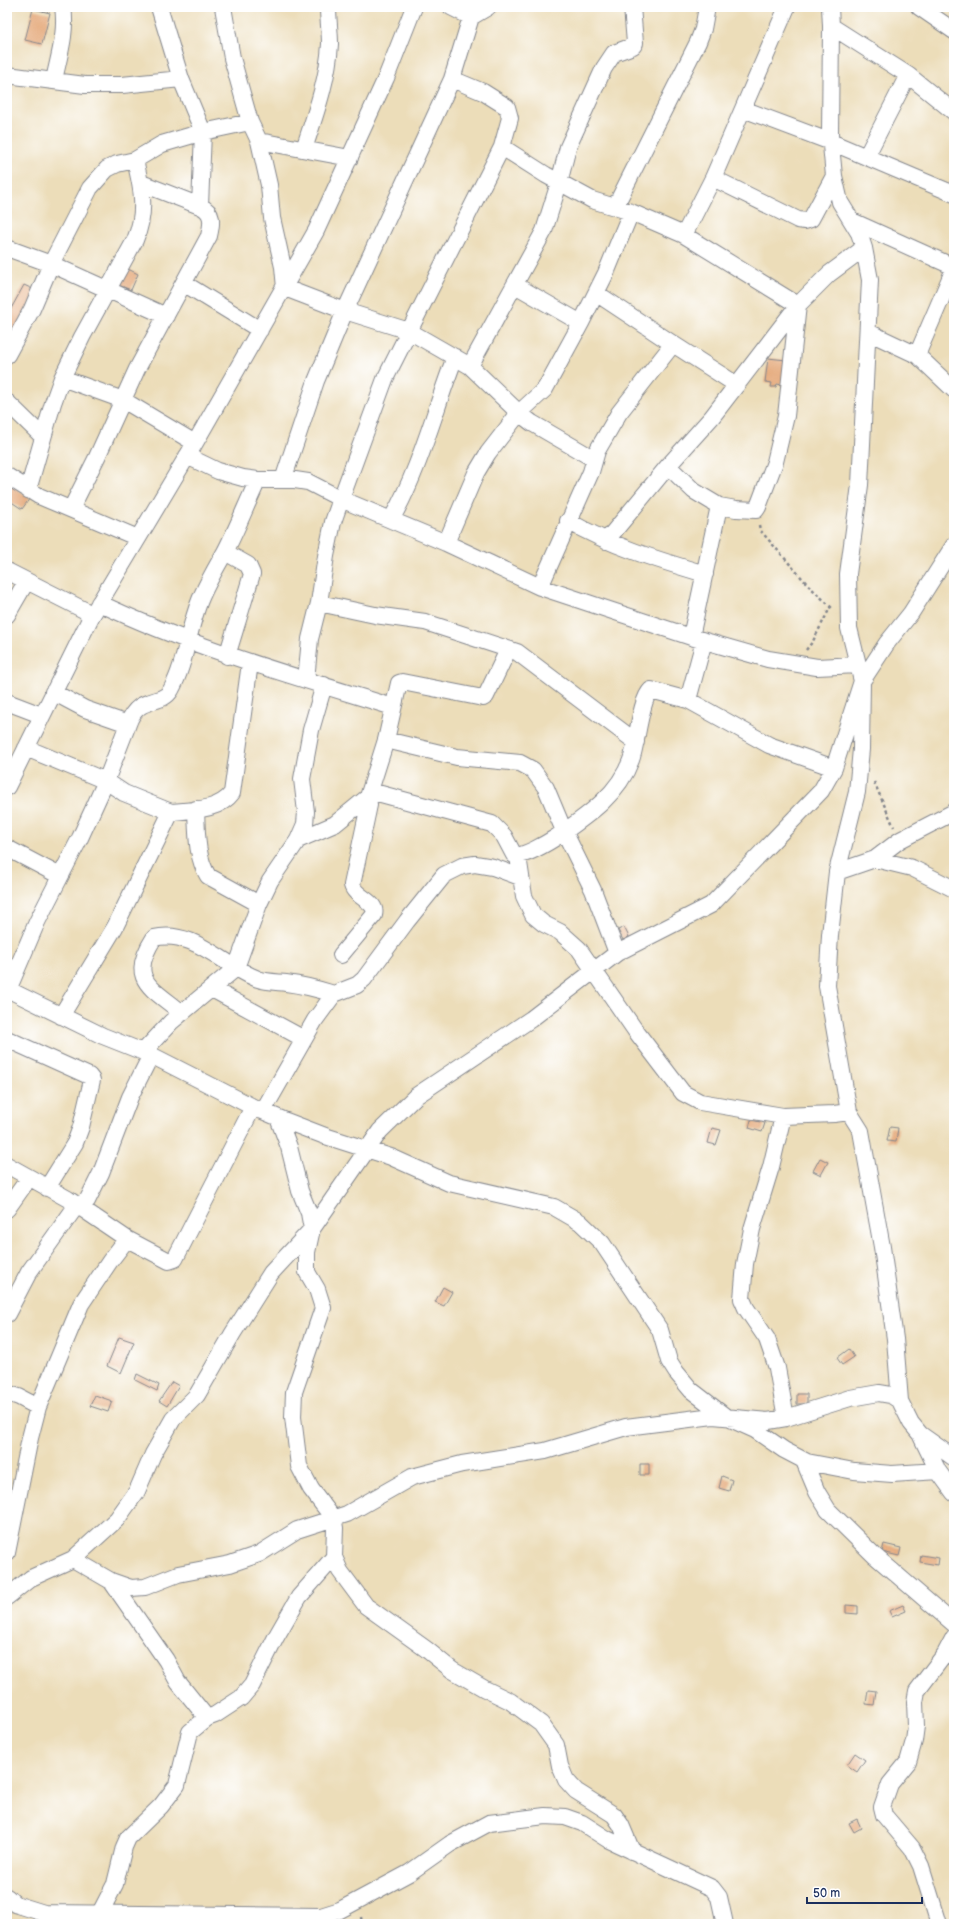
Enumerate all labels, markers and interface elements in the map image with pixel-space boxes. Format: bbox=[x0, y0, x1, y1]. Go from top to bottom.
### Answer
scale bar bbox=[807, 1879, 922, 1905]
text: 50 m bbox=[813, 1886, 840, 1901]

